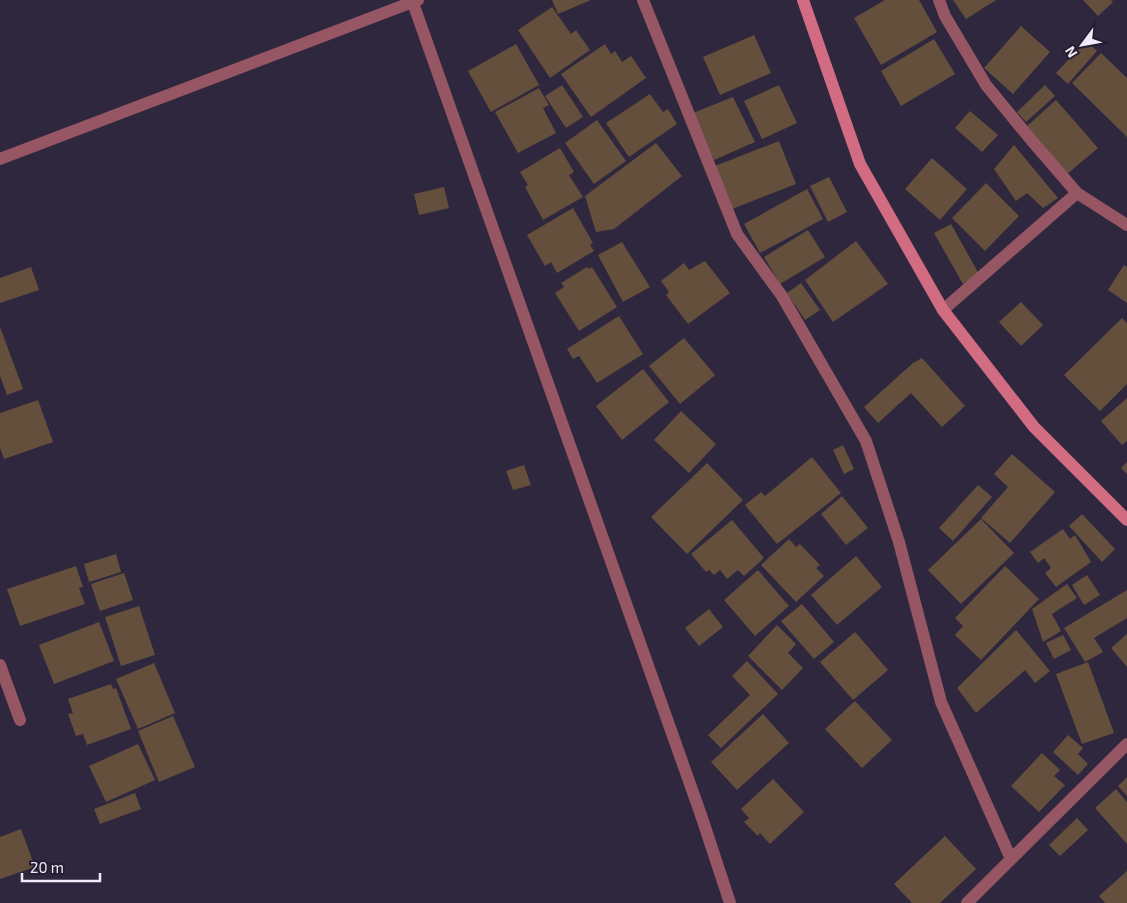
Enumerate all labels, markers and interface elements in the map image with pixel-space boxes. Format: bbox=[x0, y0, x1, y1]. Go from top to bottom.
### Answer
north arrow bbox=[1057, 20, 1107, 70]
text: N bbox=[1061, 43, 1080, 61]
scale bar bbox=[22, 850, 100, 882]
text: 20 m bbox=[30, 858, 64, 876]

